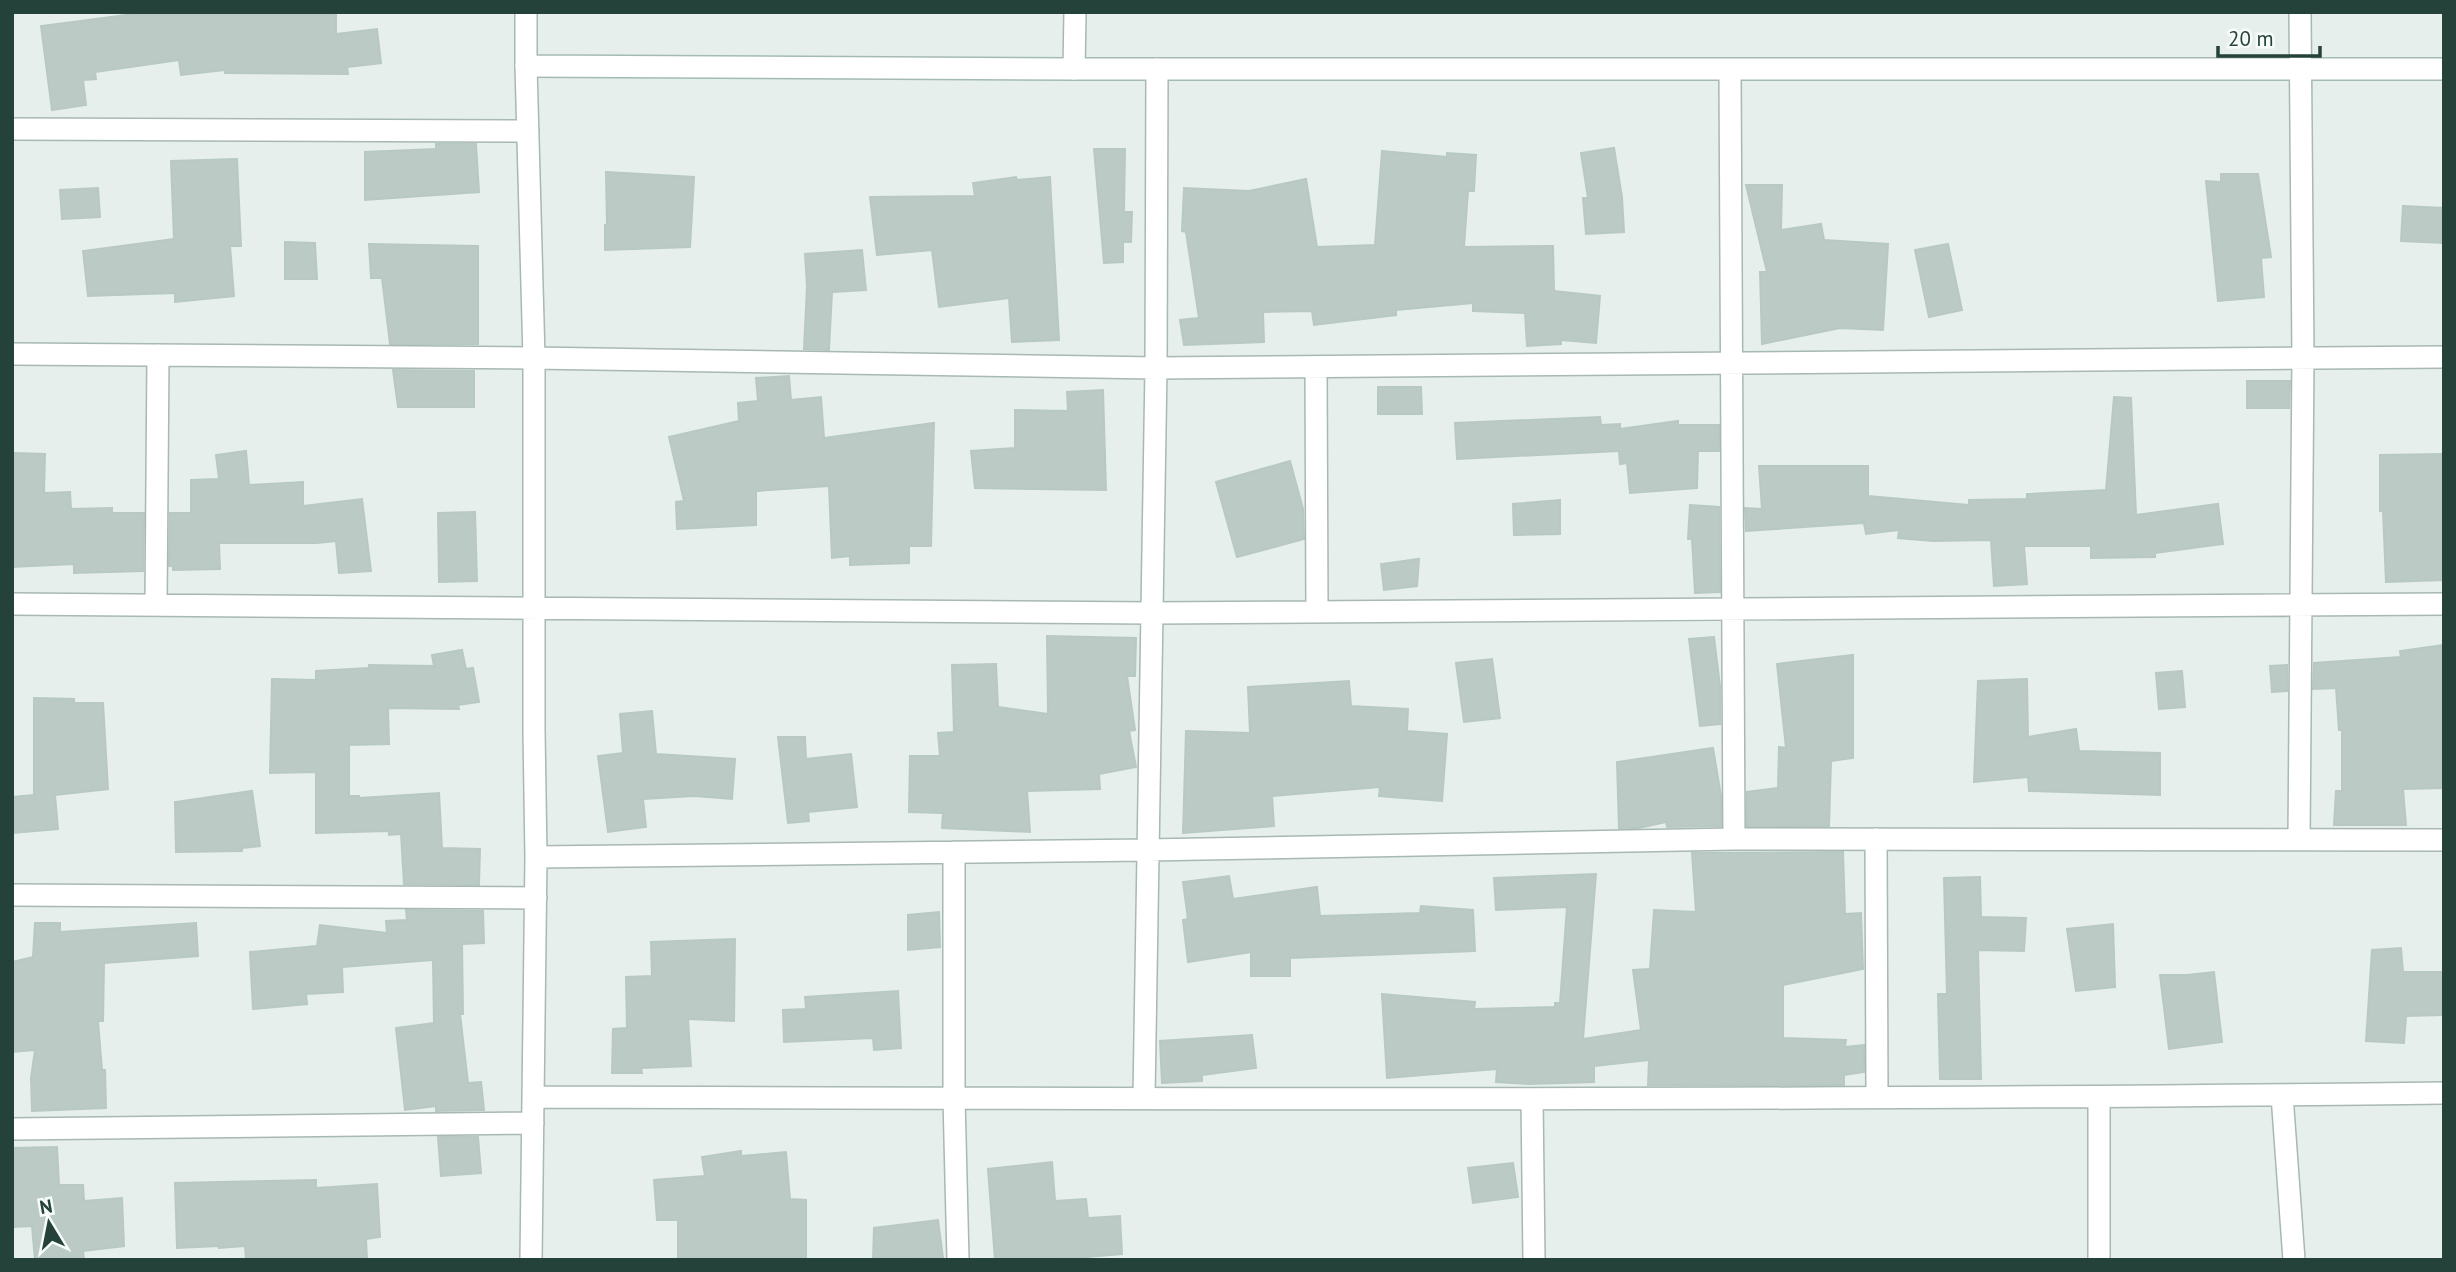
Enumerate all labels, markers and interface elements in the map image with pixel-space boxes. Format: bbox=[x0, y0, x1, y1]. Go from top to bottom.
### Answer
scale bar bbox=[2218, 14, 2320, 58]
text: 20 m bbox=[2228, 25, 2274, 52]
north arrow bbox=[14, 1188, 84, 1258]
text: N bbox=[38, 1193, 54, 1219]

